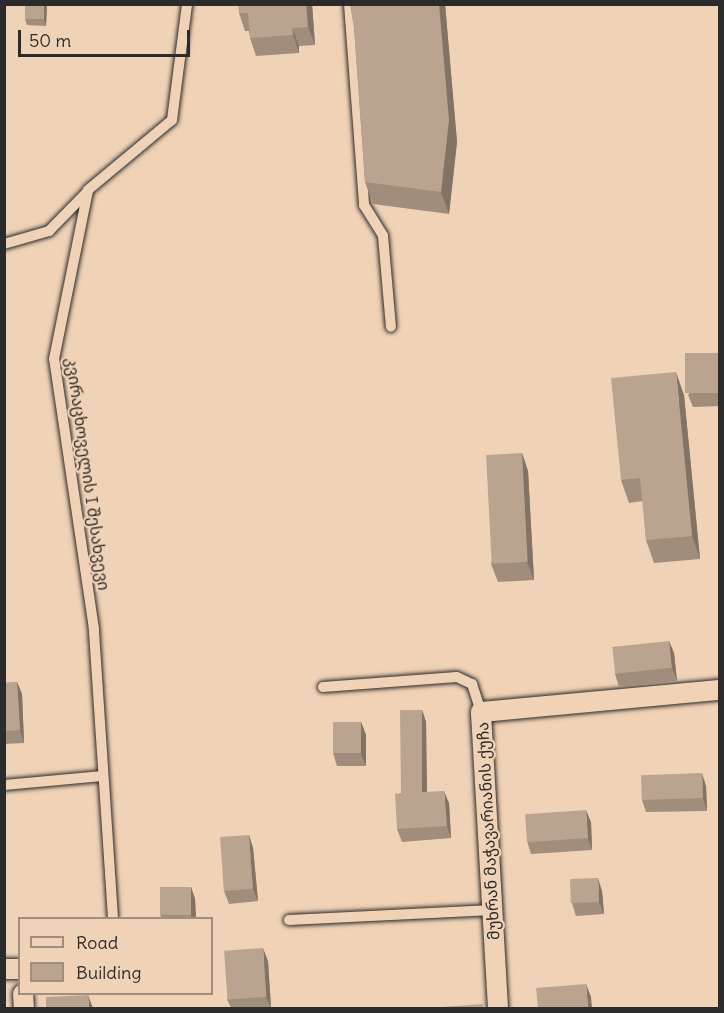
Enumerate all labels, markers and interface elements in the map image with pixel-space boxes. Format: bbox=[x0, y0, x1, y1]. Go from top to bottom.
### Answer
scale bar bbox=[21, 18, 194, 56]
text: 50 m bbox=[29, 29, 71, 52]
street label: კვირაცხოველის I შესახვევი bbox=[62, 356, 114, 592]
street label: მუხრან მაჭავარიანის ქუჩა bbox=[473, 722, 503, 940]
legend bbox=[18, 917, 213, 995]
text: Road bbox=[76, 931, 118, 954]
text: Building bbox=[76, 961, 141, 984]

